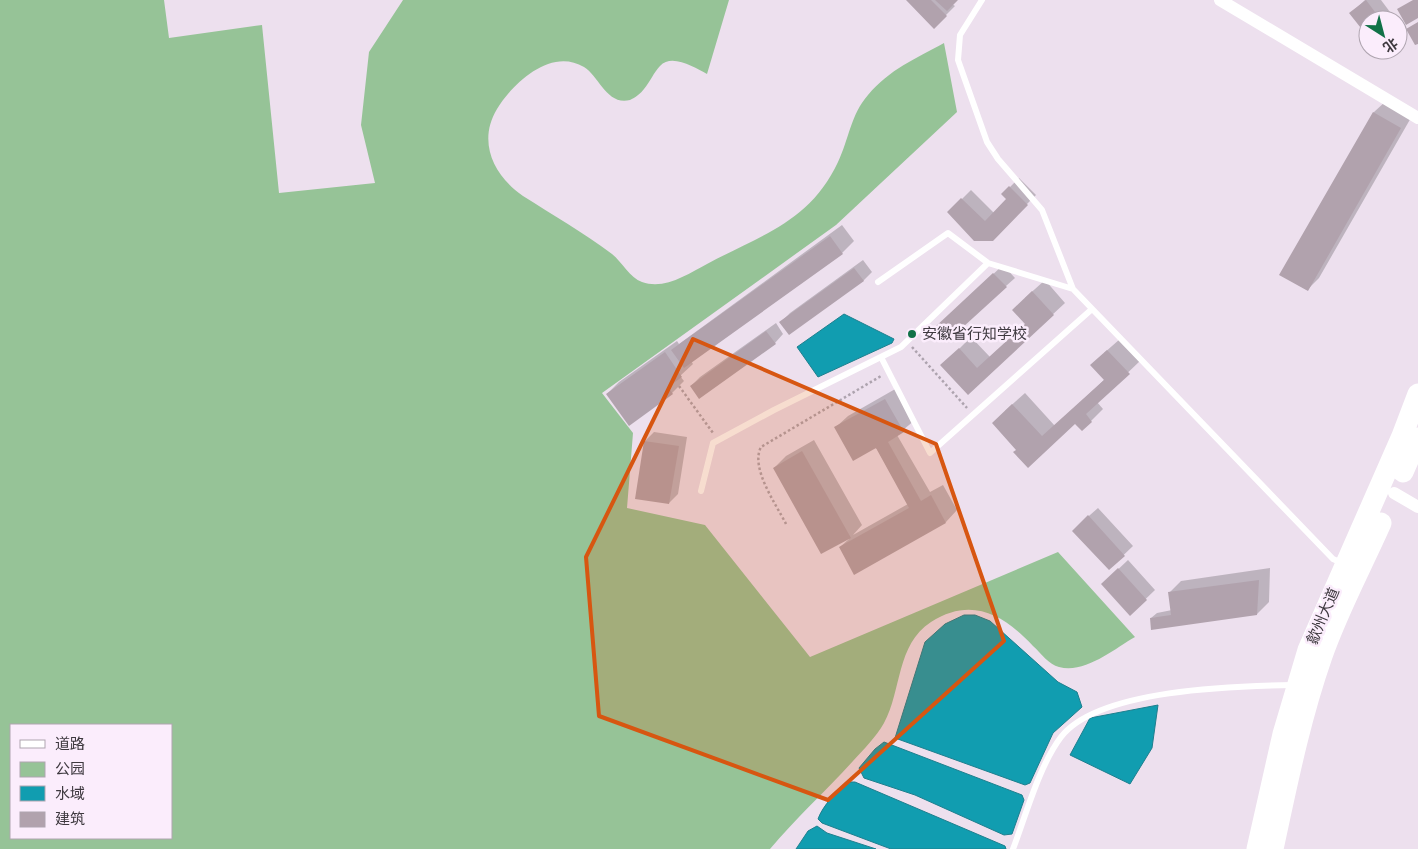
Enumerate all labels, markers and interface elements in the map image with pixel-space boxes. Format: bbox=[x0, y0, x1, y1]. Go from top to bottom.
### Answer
north arrow bbox=[1358, 10, 1408, 60]
text: 北 bbox=[1379, 33, 1402, 57]
place label: 安徽省行知学校 bbox=[922, 324, 1027, 344]
marker: 安徽省行知学校 bbox=[906, 328, 918, 340]
street label: 歙州大道 bbox=[1302, 584, 1344, 648]
legend bbox=[10, 724, 172, 839]
text: 道路 bbox=[55, 734, 85, 754]
text: 公园 bbox=[55, 759, 85, 779]
text: 水域 bbox=[55, 784, 85, 804]
text: 建筑 bbox=[55, 809, 85, 829]

